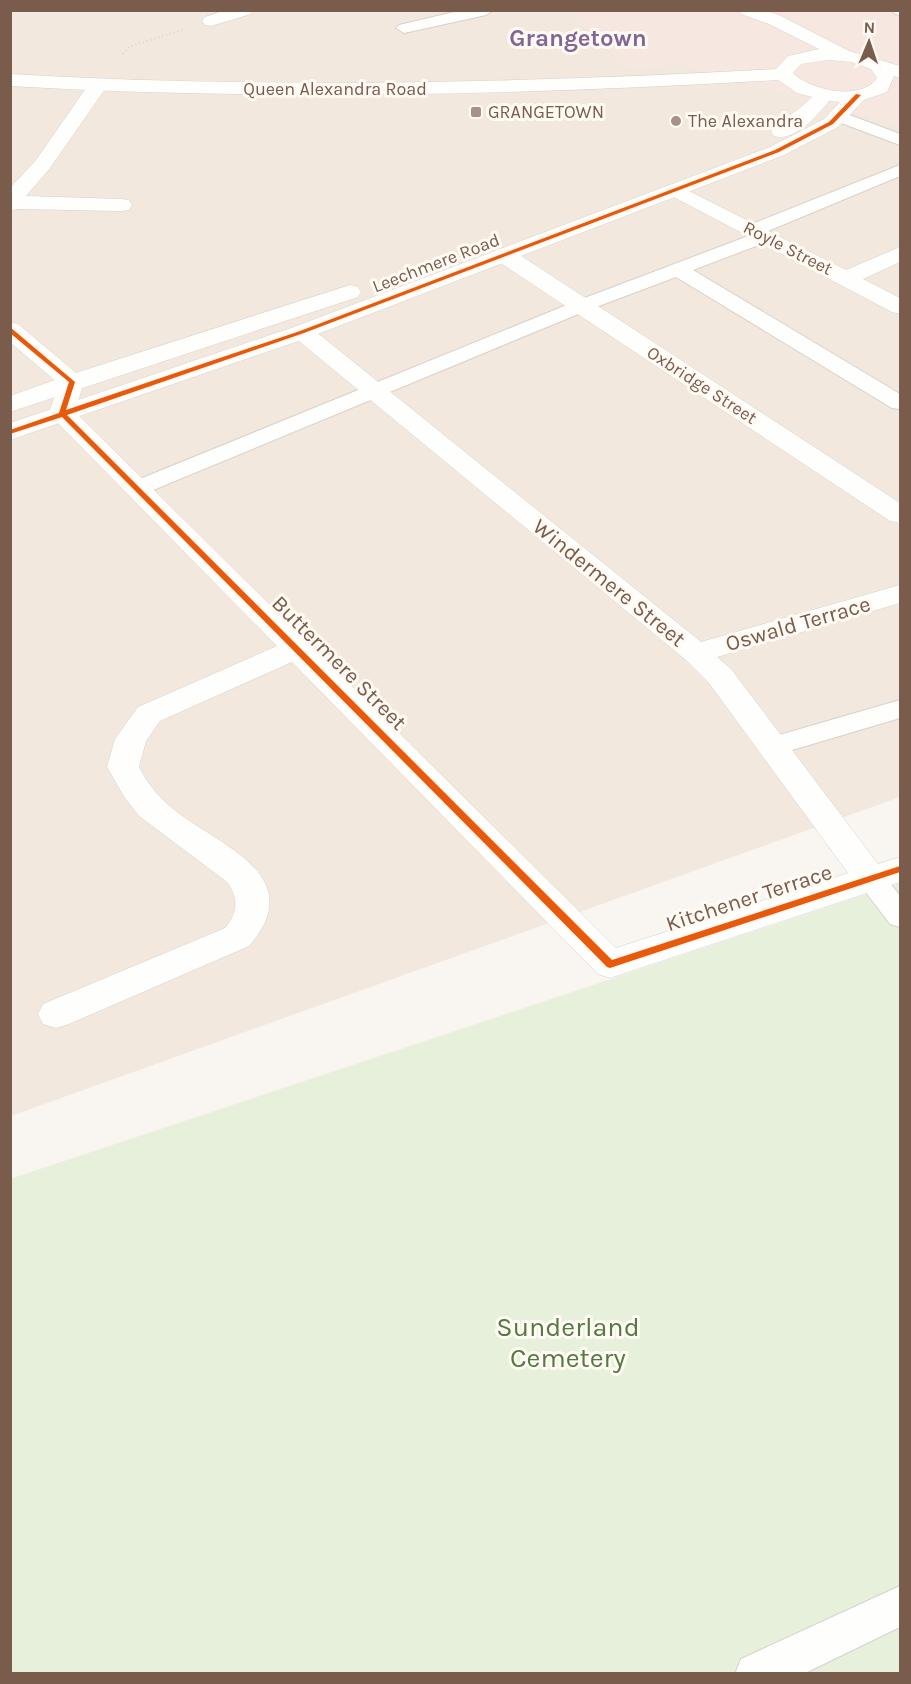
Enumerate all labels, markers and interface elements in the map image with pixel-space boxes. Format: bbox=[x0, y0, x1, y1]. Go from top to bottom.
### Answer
north arrow bbox=[839, 12, 899, 72]
text: N bbox=[863, 18, 876, 37]
district label: Grangetown bbox=[509, 24, 647, 52]
street label: Queen Alexandra Road bbox=[243, 78, 427, 100]
place label: GRANGETOWN bbox=[488, 101, 604, 123]
marker: GRANGETOWN bbox=[469, 105, 483, 119]
place label: The Alexandra bbox=[688, 110, 803, 132]
marker: The Alexandra bbox=[669, 114, 683, 128]
street label: Royle Street bbox=[740, 216, 837, 280]
street label: Leechmere Road bbox=[369, 229, 503, 297]
street label: Oxbridge Street bbox=[643, 341, 761, 429]
street label: Windermere Street bbox=[528, 514, 690, 652]
street label: Buttermere Street bbox=[266, 590, 412, 736]
street label: Oswald Terrace bbox=[723, 591, 873, 657]
street label: Kitchener Terrace bbox=[663, 859, 835, 937]
park label: Sunderland Cemetery bbox=[496, 1311, 640, 1374]

